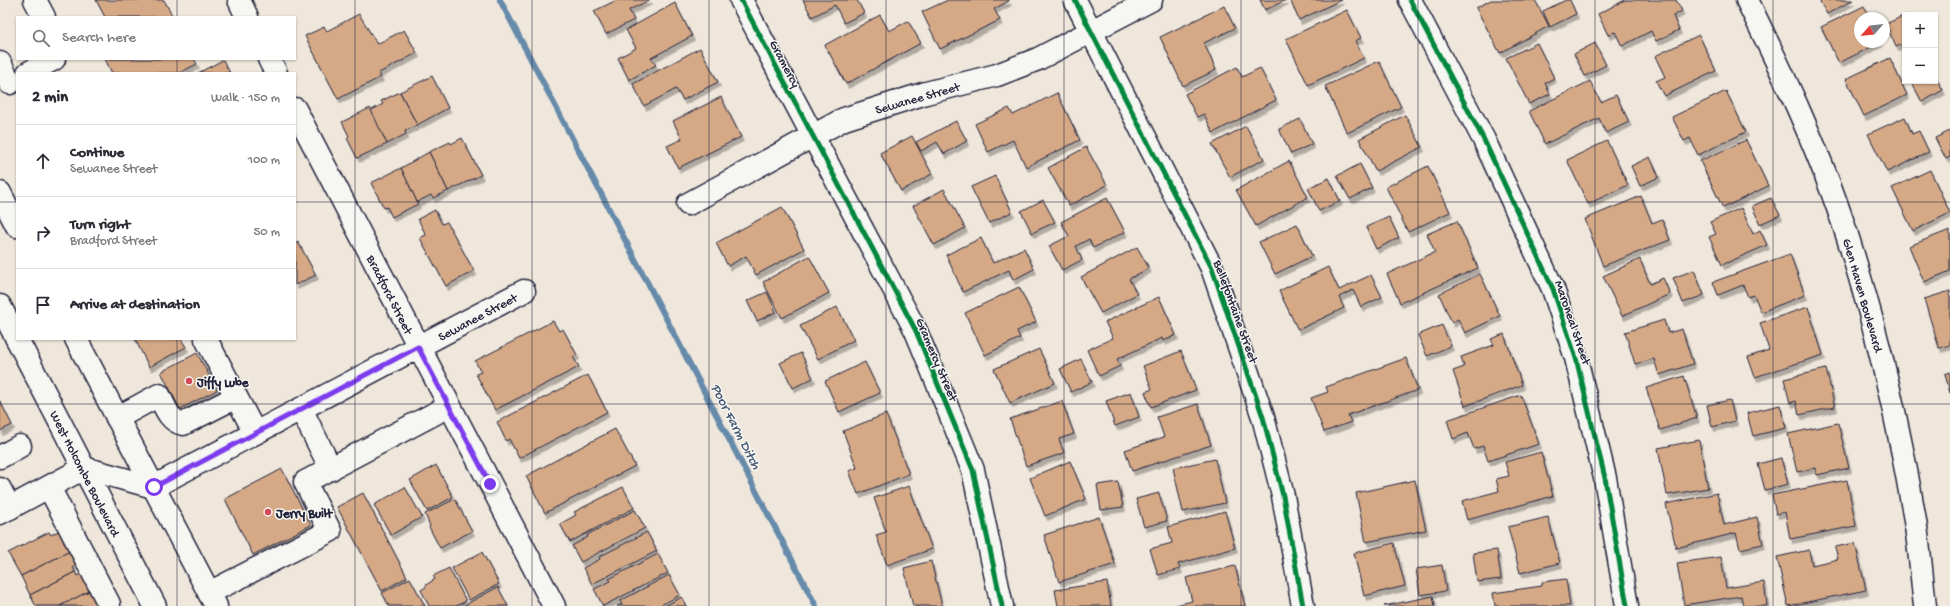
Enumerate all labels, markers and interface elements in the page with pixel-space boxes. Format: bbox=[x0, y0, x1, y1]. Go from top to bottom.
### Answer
north arrow bbox=[1854, 12, 1890, 48]
map controls bbox=[1902, 12, 1938, 84]
button: + bbox=[1902, 12, 1938, 48]
search box bbox=[16, 16, 296, 60]
icon: search bbox=[30, 27, 52, 49]
text: Search here bbox=[62, 29, 136, 47]
street label: Gramercy bbox=[765, 38, 803, 91]
button: − bbox=[1902, 48, 1938, 84]
street label: Sewanee Street bbox=[874, 80, 963, 119]
text: 2 min bbox=[32, 88, 68, 108]
text: Walk · 150 m bbox=[211, 91, 280, 106]
text: Continue bbox=[70, 144, 124, 162]
icon: ahead bbox=[32, 150, 54, 172]
text: 100 m bbox=[248, 153, 280, 168]
text: Sewanee Street bbox=[70, 162, 157, 177]
text: Turn right bbox=[70, 216, 130, 234]
icon: right bbox=[32, 222, 54, 244]
text: 50 m bbox=[253, 225, 280, 240]
text: Bradford Street bbox=[70, 234, 157, 249]
street label: Glen Haven Boulevard bbox=[1838, 237, 1885, 356]
street label: Bradford Street bbox=[362, 252, 416, 339]
street label: Bellefontaine Street bbox=[1209, 257, 1261, 367]
street label: Maroneal Street bbox=[1550, 279, 1594, 369]
street label: Sewanee Street bbox=[436, 290, 522, 345]
icon: arrive bbox=[32, 294, 54, 316]
text: Arrive at destination bbox=[70, 296, 200, 314]
street label: Gramercy Street bbox=[911, 316, 961, 405]
place label: Jiffy Lube bbox=[196, 375, 250, 391]
marker: Jiffy Lube bbox=[184, 376, 194, 386]
water label: Poor Farm Ditch bbox=[706, 381, 764, 473]
street label: West Holcombe Boulevard bbox=[45, 409, 123, 541]
route end bbox=[481, 475, 499, 493]
route start bbox=[145, 478, 163, 496]
marker: Jerry Built bbox=[263, 507, 273, 517]
place label: Jerry Built bbox=[275, 507, 334, 522]

